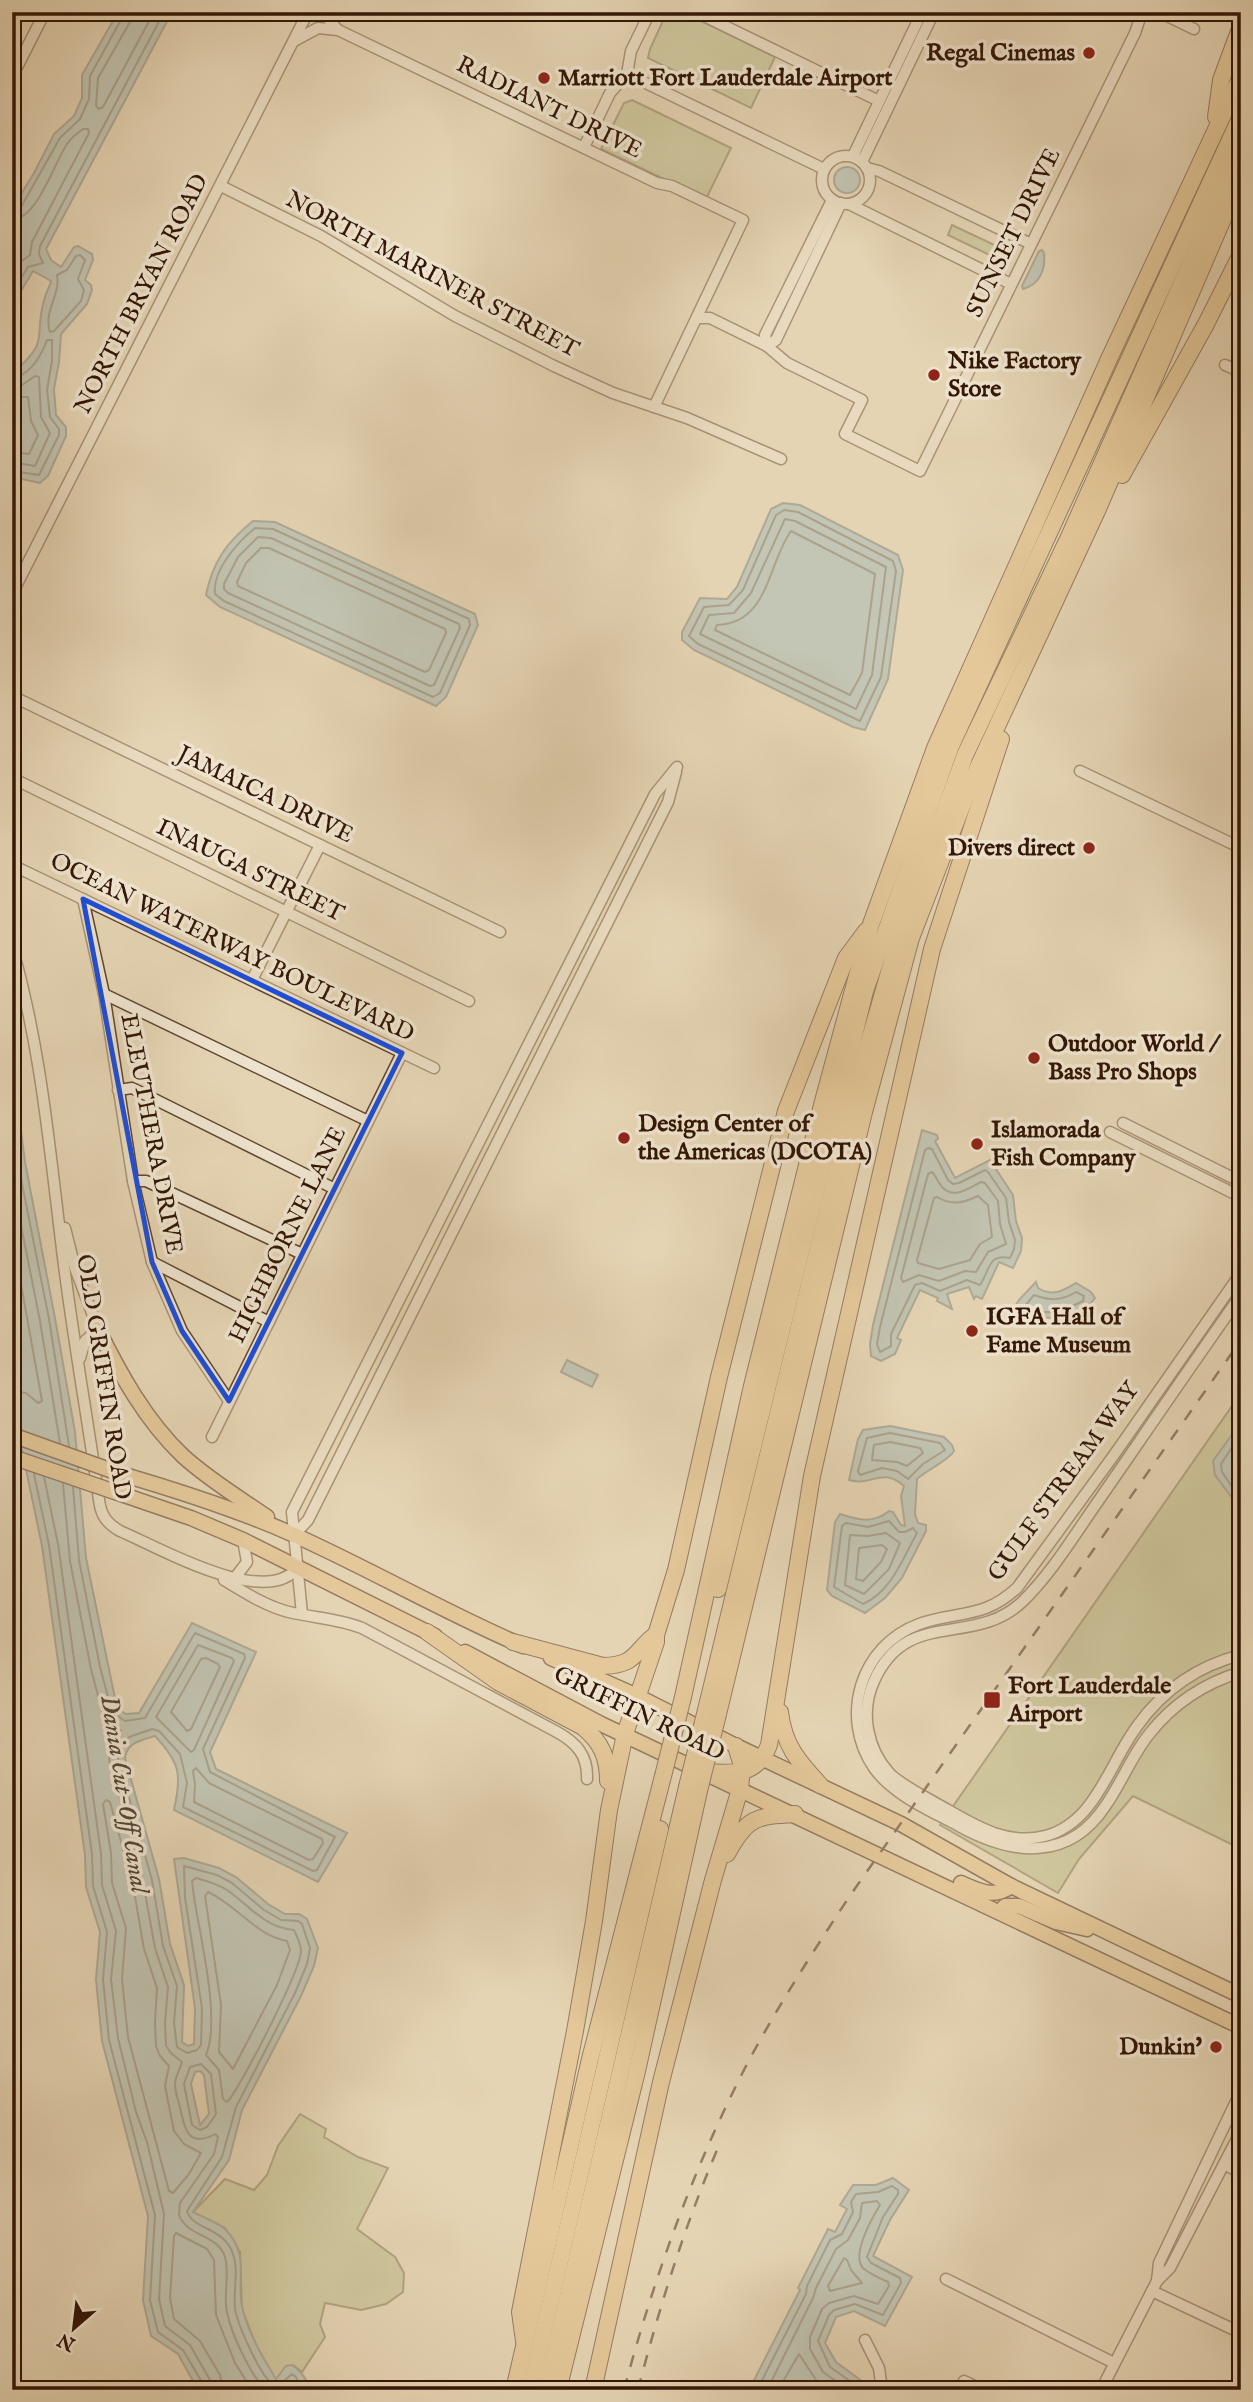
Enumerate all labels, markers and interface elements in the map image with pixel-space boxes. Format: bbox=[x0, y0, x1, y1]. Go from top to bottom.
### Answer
place label: Regal Cinemas bbox=[926, 38, 1076, 69]
marker: Regal Cinemas bbox=[1081, 45, 1097, 61]
street label: RADIANT DRIVE bbox=[451, 50, 647, 166]
place label: Marriott Fort Lauderdale Airport bbox=[558, 63, 893, 94]
marker: Marriott Fort Lauderdale Airport bbox=[536, 70, 552, 86]
street label: SUNSET DRIVE bbox=[960, 143, 1068, 323]
street label: NORTH BRYAN ROAD bbox=[68, 169, 216, 419]
street label: NORTH MARINER STREET bbox=[280, 184, 584, 366]
place label: Nike Factory Store bbox=[947, 346, 1082, 405]
marker: Nike Factory Store bbox=[926, 367, 942, 383]
street label: JAMAICA DRIVE bbox=[169, 738, 358, 851]
street label: INAUGA STREET bbox=[151, 812, 349, 930]
place label: Divers direct bbox=[948, 833, 1076, 864]
marker: Divers direct bbox=[1081, 840, 1097, 856]
street label: OCEAN WATERWAY BOULEVARD bbox=[45, 846, 419, 1050]
street label: ELEUTHERA DRIVE bbox=[112, 1011, 190, 1257]
place label: Outdoor World / Bass Pro Shops bbox=[1048, 1029, 1222, 1088]
marker: Outdoor World / Bass Pro Shops bbox=[1026, 1050, 1042, 1066]
place label: Design Center of the Americas (DCOTA) bbox=[638, 1109, 872, 1168]
place label: Islamorada Fish Company bbox=[991, 1115, 1137, 1174]
street label: HIGHBORNE LANE bbox=[222, 1122, 354, 1348]
marker: Design Center of the Americas (DCOTA) bbox=[616, 1130, 632, 1146]
marker: Islamorada Fish Company bbox=[969, 1136, 985, 1152]
street label: OLD GRIFFIN ROAD bbox=[68, 1252, 138, 1502]
place label: IGFA Hall of Fame Museum bbox=[986, 1302, 1132, 1361]
marker: IGFA Hall of Fame Museum bbox=[964, 1323, 980, 1339]
street label: GULF STREAM WAY bbox=[981, 1375, 1148, 1588]
street label: GRIFFIN ROAD bbox=[548, 1659, 730, 1769]
place label: Fort Lauderdale Airport bbox=[1007, 1671, 1171, 1730]
marker: Fort Lauderdale Airport bbox=[982, 1690, 1002, 1710]
water label: Dania Cut-Off Canal bbox=[92, 1693, 156, 1897]
place label: Dunkin' bbox=[1119, 2032, 1202, 2063]
marker: Dunkin' bbox=[1208, 2039, 1224, 2055]
north arrow bbox=[38, 2294, 108, 2364]
text: N bbox=[54, 2327, 81, 2356]

